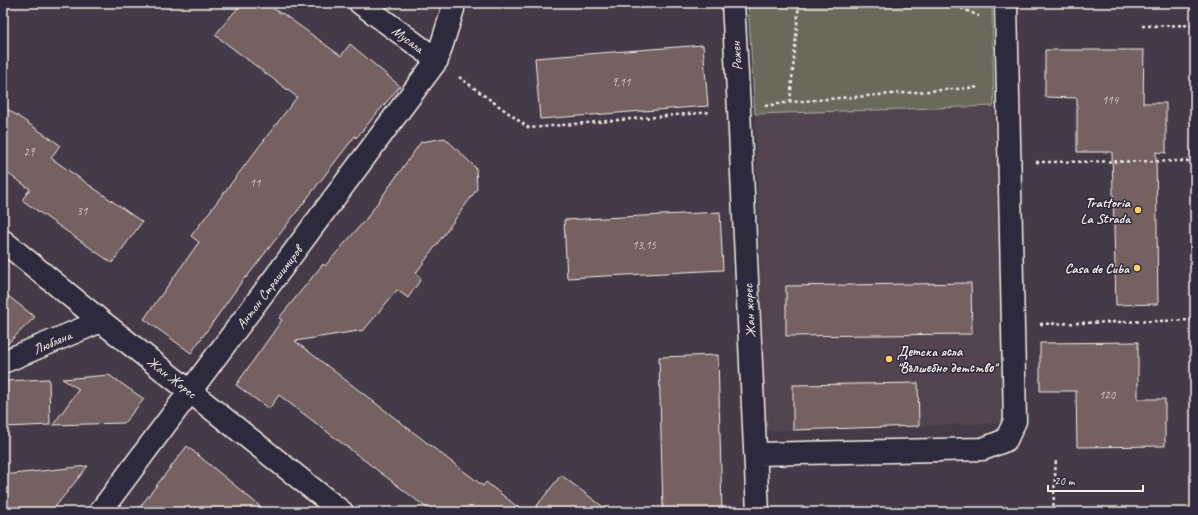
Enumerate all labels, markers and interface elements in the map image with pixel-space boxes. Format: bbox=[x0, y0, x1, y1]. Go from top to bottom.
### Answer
street label: Мусала bbox=[389, 22, 428, 58]
street label: Рожен bbox=[727, 40, 746, 71]
house number: 9,11 bbox=[612, 74, 631, 90]
house number: 114 bbox=[1102, 92, 1120, 108]
house number: 29 bbox=[24, 144, 36, 160]
house number: 11 bbox=[250, 175, 261, 191]
place label: Trattoria La Strada bbox=[1081, 194, 1132, 227]
house number: 31 bbox=[77, 203, 88, 219]
marker: Trattoria La Strada bbox=[1133, 205, 1143, 215]
house number: 13,15 bbox=[632, 237, 657, 253]
street label: Антон Страшимиров bbox=[233, 240, 308, 332]
place label: Casa de Cuba bbox=[1065, 260, 1130, 277]
marker: Casa de Cuba bbox=[1132, 263, 1142, 273]
street label: Жан жорес bbox=[740, 283, 759, 338]
street label: Любляна bbox=[30, 326, 75, 358]
place label: Детска ясла "Вълшебно детство" bbox=[897, 343, 1000, 376]
street label: Жан Жорес bbox=[144, 353, 200, 402]
marker: Детска ясла "Вълшебно детство" bbox=[884, 354, 894, 364]
house number: 120 bbox=[1099, 387, 1117, 403]
scale bar bbox=[1048, 467, 1143, 493]
text: 20 m bbox=[1054, 473, 1076, 489]

